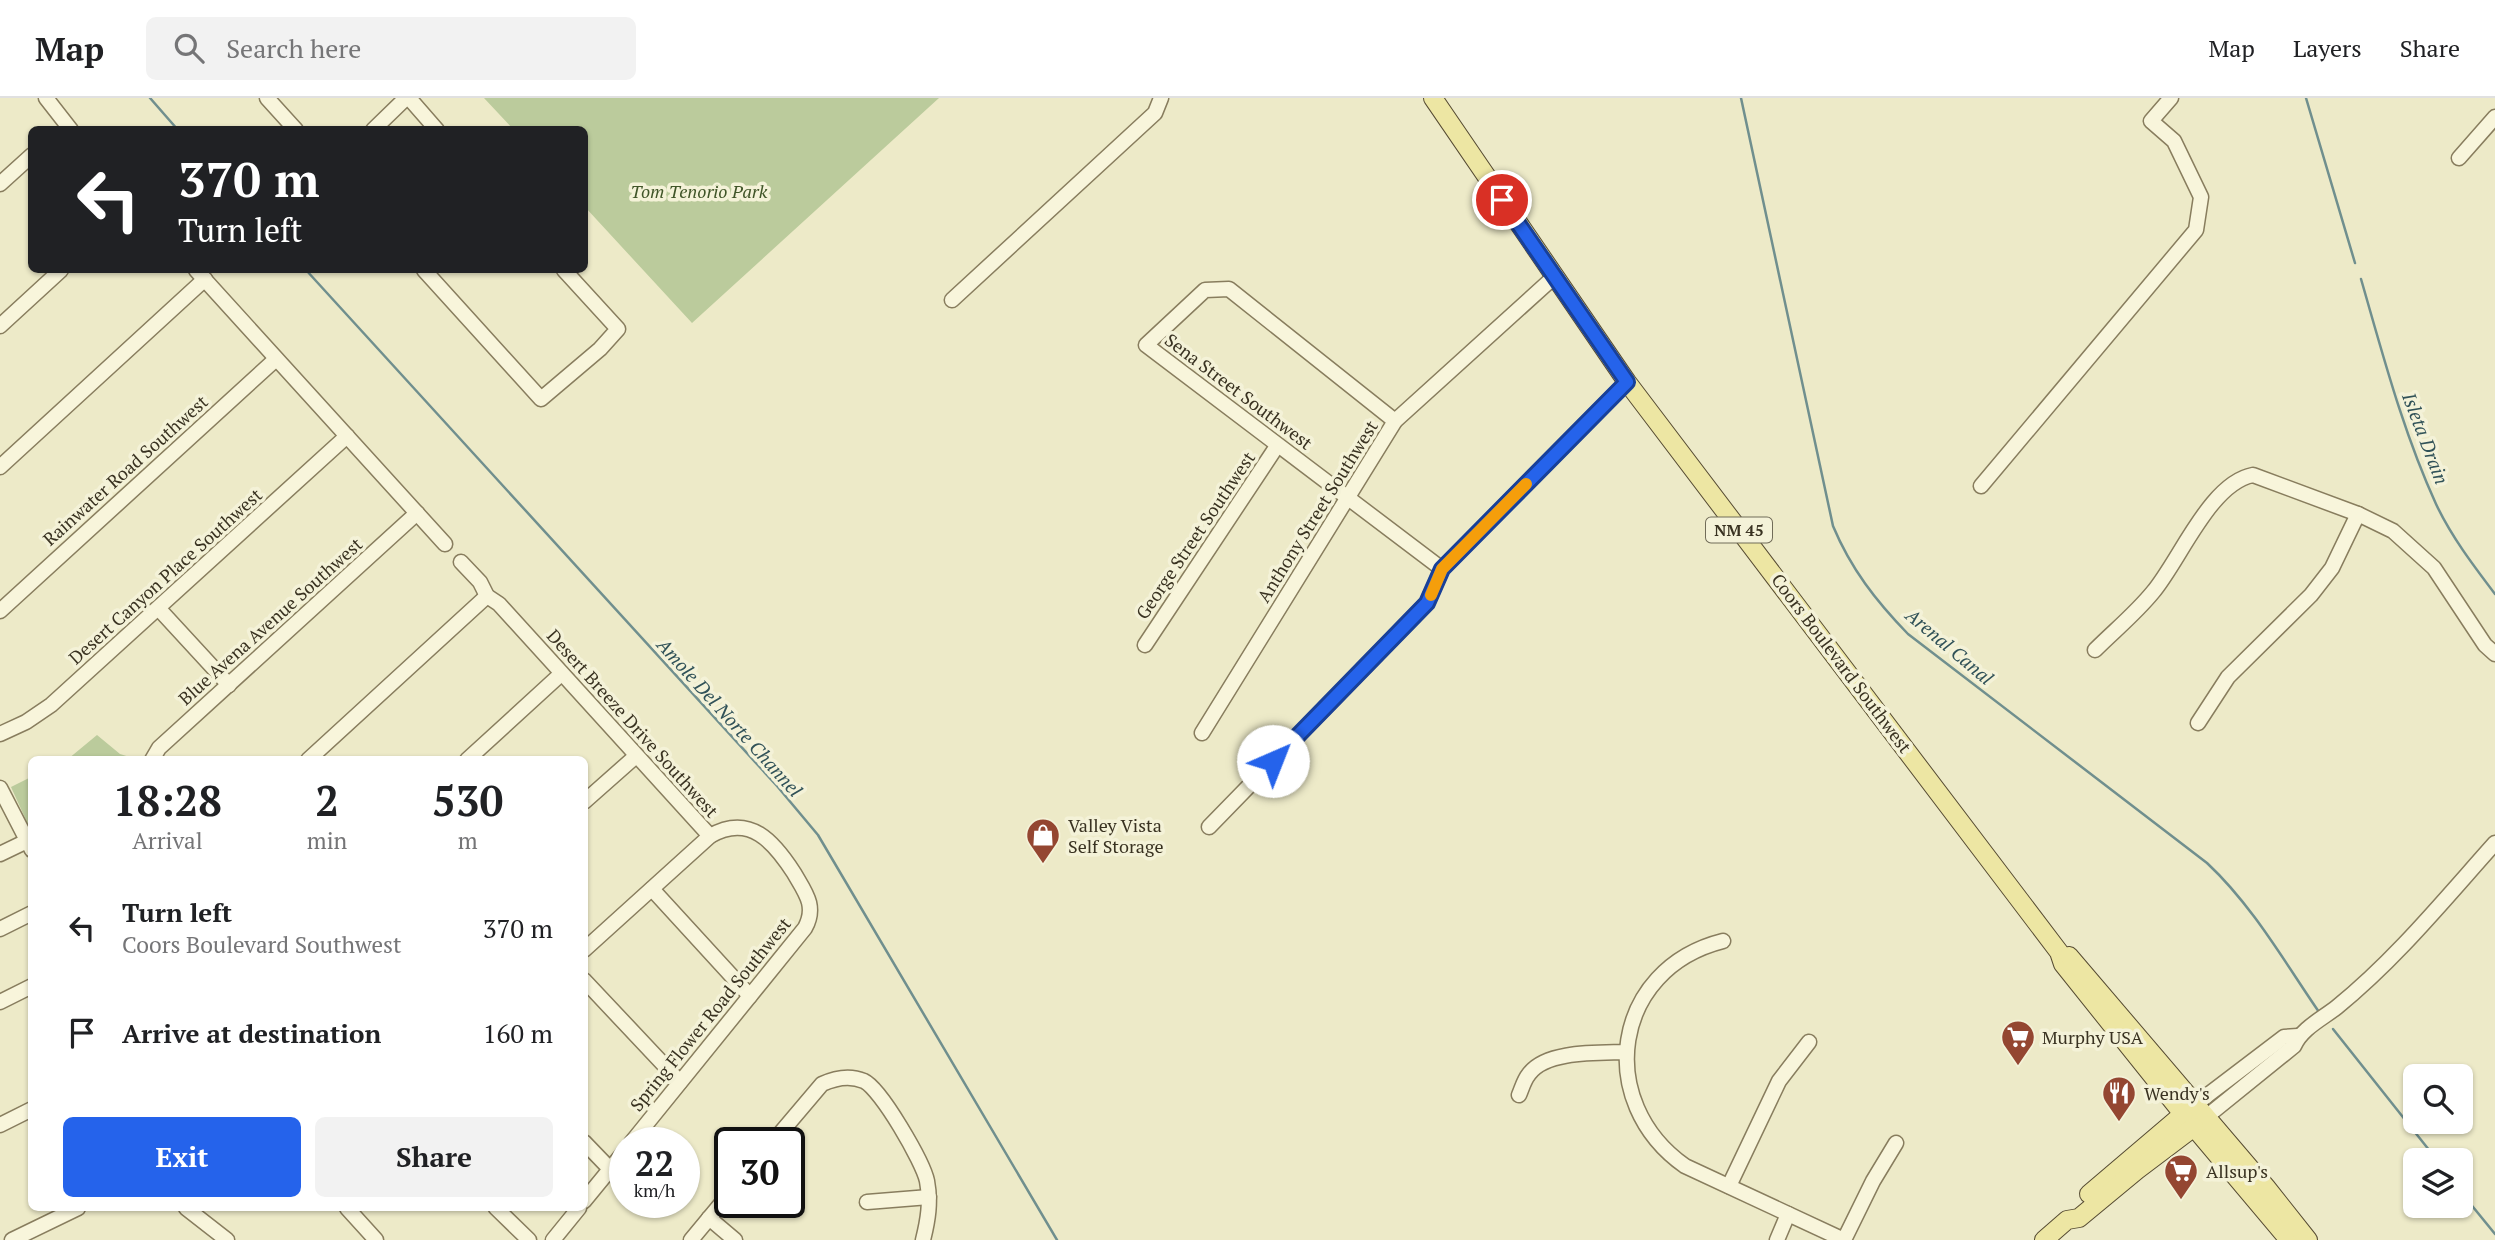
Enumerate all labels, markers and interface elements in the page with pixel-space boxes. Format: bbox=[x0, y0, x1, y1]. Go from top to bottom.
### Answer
search box bbox=[146, 17, 636, 80]
text: Map bbox=[35, 27, 104, 70]
icon: search bbox=[170, 29, 208, 67]
text: Search here bbox=[226, 31, 361, 65]
text: Map bbox=[2208, 32, 2255, 64]
text: Layers bbox=[2293, 32, 2362, 64]
text: Share bbox=[2400, 32, 2460, 64]
text: 370 m bbox=[178, 146, 320, 211]
icon: left bbox=[63, 154, 154, 245]
pin bbox=[1472, 170, 1532, 230]
park label: Tom Tenorio Park bbox=[631, 179, 768, 203]
icon: arrive bbox=[1483, 181, 1521, 219]
text: Turn left bbox=[178, 209, 302, 251]
street label: Sena Street Southwest bbox=[1160, 328, 1318, 455]
water label: Isleta Drain bbox=[2397, 388, 2455, 487]
street label: Rainwater Road Southwest bbox=[37, 389, 213, 551]
street label: Anthony Street Southwest bbox=[1251, 415, 1383, 607]
street label: George Street Southwest bbox=[1130, 446, 1260, 623]
street label: Desert Canyon Place Southwest bbox=[63, 483, 267, 669]
road number: NM 45 bbox=[1706, 518, 1772, 542]
street label: Blue Avena Avenue Southwest bbox=[173, 532, 367, 710]
street label: Coors Boulevard Southwest bbox=[1767, 568, 1918, 758]
water label: Arenal Canal bbox=[1900, 601, 1999, 690]
street label: Desert Breeze Drive Southwest bbox=[542, 624, 724, 822]
water label: Amole Del Norte Channel bbox=[651, 632, 809, 802]
position arrow bbox=[1236, 724, 1310, 798]
text: 18:28 bbox=[113, 772, 222, 828]
text: 2 bbox=[315, 772, 339, 828]
text: 530 bbox=[432, 772, 503, 828]
place label: Valley Vista Self Storage bbox=[1068, 813, 1163, 858]
shop icon: Valley Vista Self Storage bbox=[1024, 816, 1062, 865]
text: Arrival bbox=[132, 825, 203, 856]
text: min bbox=[307, 825, 347, 856]
text: m bbox=[458, 825, 478, 856]
text: Turn left bbox=[122, 895, 232, 929]
icon: left bbox=[63, 909, 101, 947]
text: 370 m bbox=[483, 911, 553, 945]
street label: Spring Flower Road Southwest bbox=[624, 912, 796, 1116]
text: Coors Boulevard Southwest bbox=[122, 929, 402, 960]
icon: arrive bbox=[63, 1014, 101, 1052]
text: Arrive at destination bbox=[122, 1016, 381, 1050]
text: 160 m bbox=[483, 1016, 553, 1050]
supermarket icon: Murphy USA bbox=[1999, 1018, 2037, 1067]
place label: Murphy USA bbox=[2042, 1025, 2144, 1049]
map controls bbox=[2403, 1064, 2473, 1218]
button: search bbox=[2403, 1064, 2473, 1134]
restaurant icon: Wendy's bbox=[2100, 1074, 2138, 1123]
place label: Wendy's bbox=[2144, 1081, 2210, 1105]
button: Exit bbox=[63, 1117, 301, 1197]
button: Share bbox=[315, 1117, 553, 1197]
speed limit sign: 30 bbox=[714, 1127, 805, 1218]
text: 22 bbox=[635, 1140, 674, 1186]
button: layers bbox=[2403, 1148, 2473, 1218]
supermarket icon: Allsup's bbox=[2162, 1152, 2200, 1201]
place label: Allsup's bbox=[2206, 1159, 2268, 1183]
text: km/h bbox=[634, 1178, 675, 1202]

